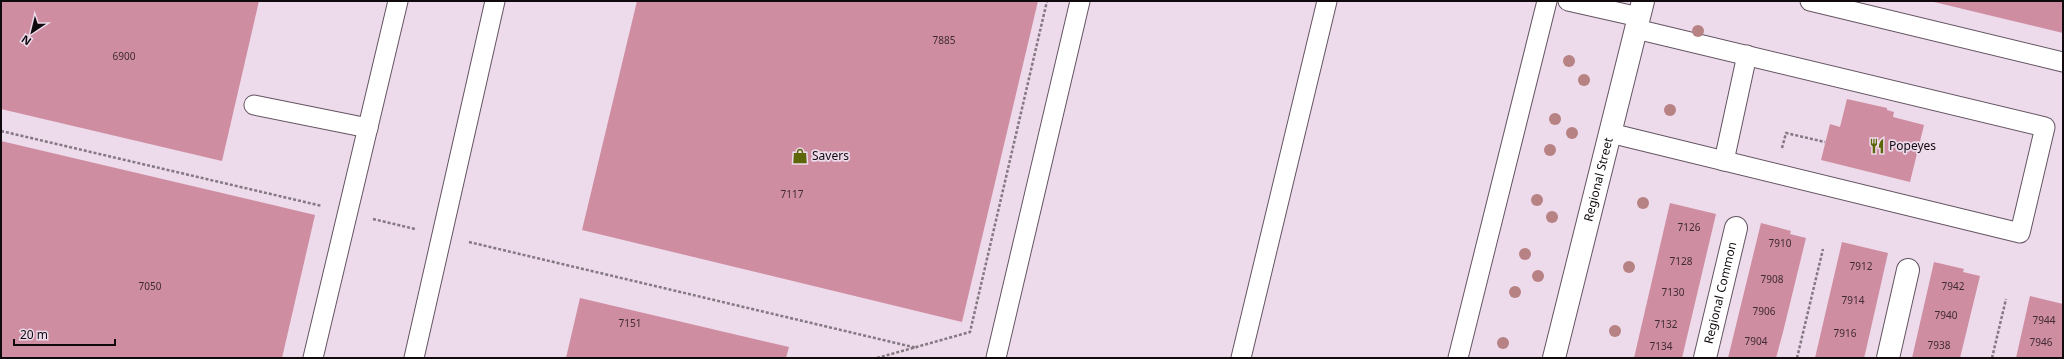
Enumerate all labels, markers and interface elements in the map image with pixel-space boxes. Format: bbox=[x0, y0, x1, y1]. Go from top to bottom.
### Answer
north arrow bbox=[12, 12, 52, 52]
text: N bbox=[18, 32, 34, 49]
house number: 7885 bbox=[933, 33, 956, 47]
house number: 6900 bbox=[113, 49, 136, 63]
street label: Regional Street bbox=[1579, 135, 1617, 223]
restaurant icon: Popeyes bbox=[1868, 137, 1886, 155]
place label: Popeyes bbox=[1889, 137, 1936, 154]
shop icon: Savers bbox=[791, 147, 809, 165]
place label: Savers bbox=[812, 147, 849, 164]
house number: 7117 bbox=[781, 187, 804, 201]
house number: 7126 bbox=[1678, 220, 1701, 234]
house number: 7910 bbox=[1769, 236, 1792, 250]
street label: Regional Common bbox=[1700, 240, 1740, 345]
house number: 7128 bbox=[1670, 254, 1693, 268]
house number: 7912 bbox=[1850, 259, 1873, 273]
house number: 7908 bbox=[1761, 272, 1784, 286]
house number: 7050 bbox=[139, 279, 162, 293]
house number: 7942 bbox=[1942, 279, 1965, 293]
house number: 7130 bbox=[1662, 285, 1685, 299]
house number: 7914 bbox=[1842, 293, 1865, 307]
house number: 7906 bbox=[1753, 304, 1776, 318]
house number: 7940 bbox=[1935, 308, 1958, 322]
house number: 7944 bbox=[2033, 313, 2056, 327]
house number: 7151 bbox=[619, 316, 641, 330]
house number: 7132 bbox=[1655, 317, 1678, 331]
scale bar bbox=[14, 321, 115, 347]
text: 20 m bbox=[20, 326, 48, 343]
house number: 7916 bbox=[1834, 326, 1857, 340]
house number: 7904 bbox=[1745, 334, 1768, 348]
house number: 7946 bbox=[2030, 335, 2053, 349]
house number: 7938 bbox=[1928, 338, 1951, 352]
house number: 7134 bbox=[1650, 339, 1673, 353]

